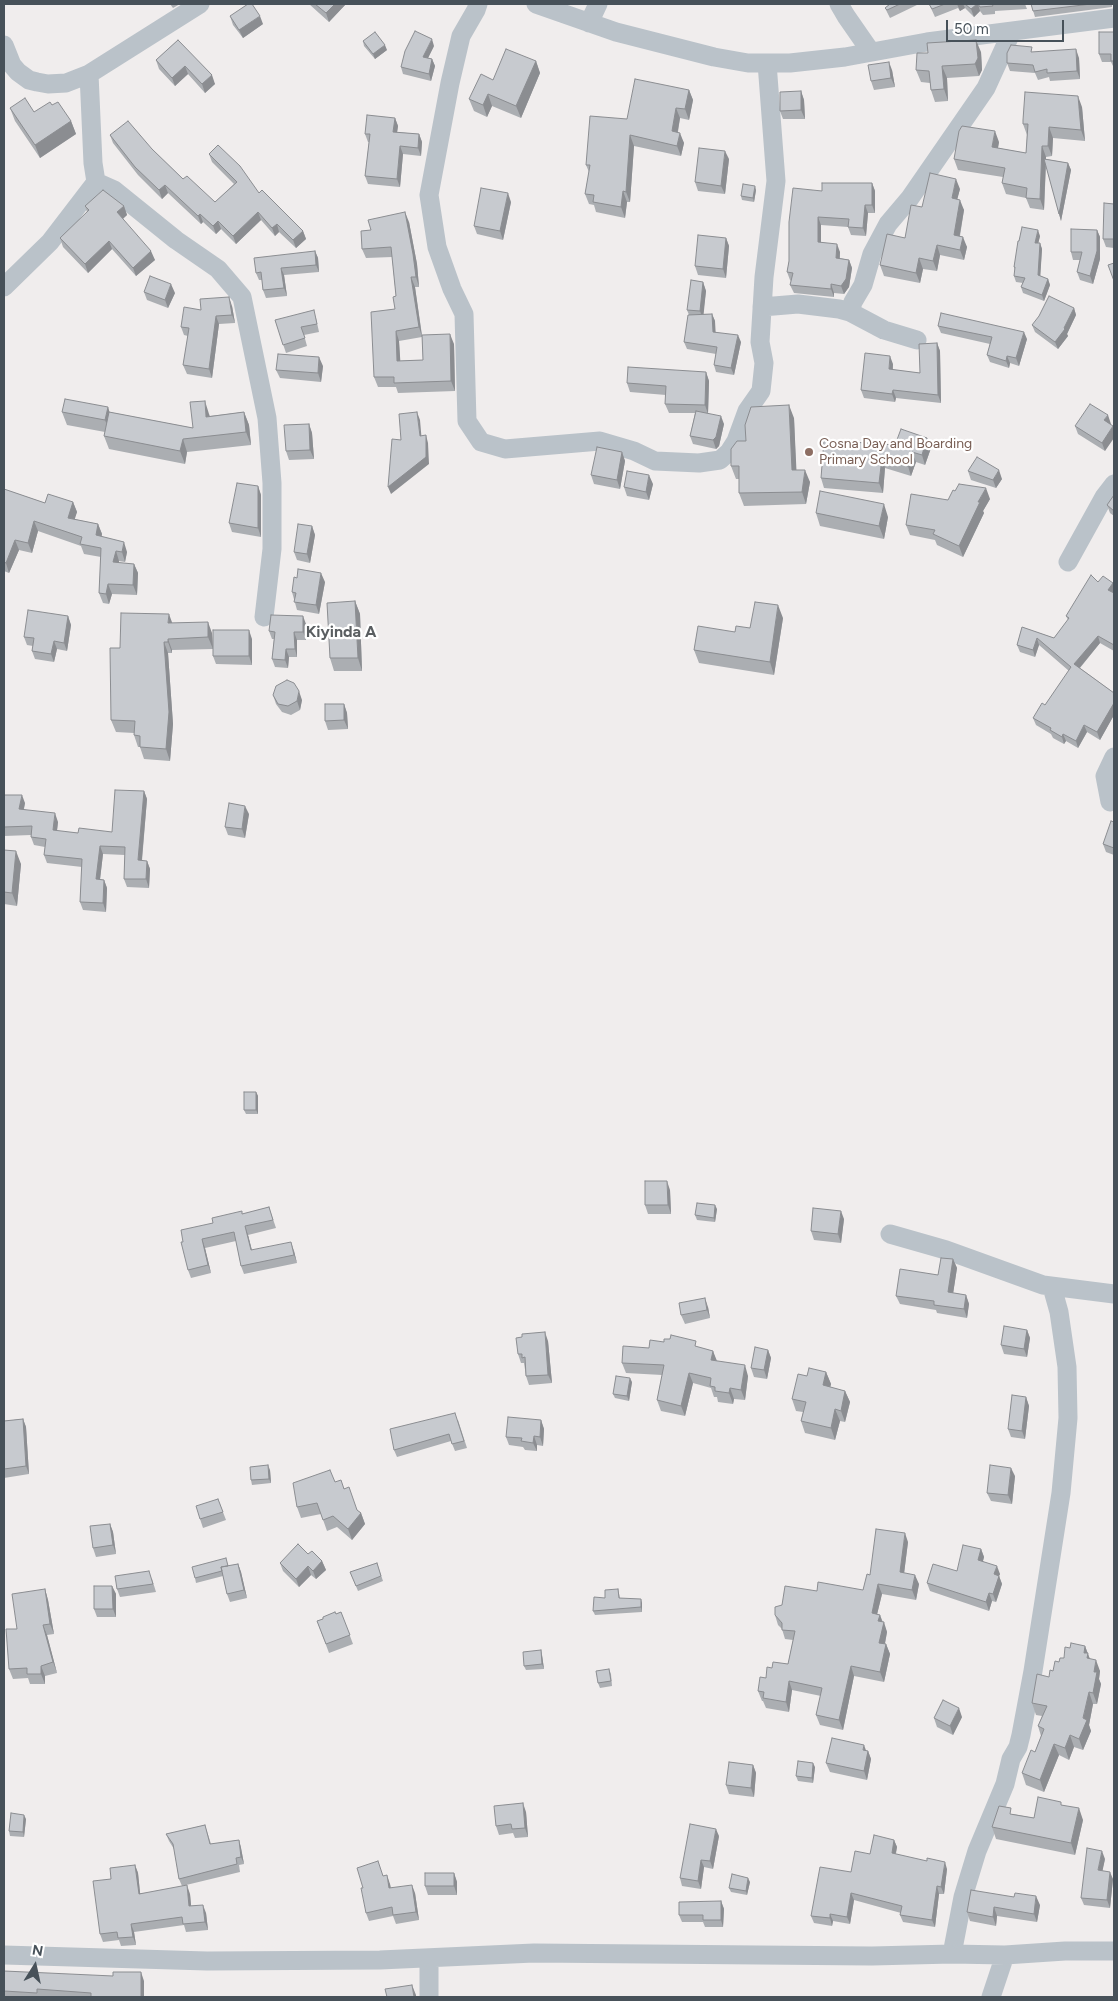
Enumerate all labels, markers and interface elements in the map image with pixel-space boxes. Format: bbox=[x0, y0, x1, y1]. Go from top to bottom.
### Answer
scale bar bbox=[948, 10, 1066, 42]
text: 50 m bbox=[954, 20, 989, 38]
place label: Cosna Day and Boarding Primary School bbox=[819, 436, 972, 468]
marker: Cosna Day and Boarding Primary School bbox=[803, 446, 815, 458]
district label: Kiyinda A bbox=[306, 622, 376, 642]
north arrow bbox=[10, 1941, 60, 1991]
text: N bbox=[31, 1941, 44, 1960]

